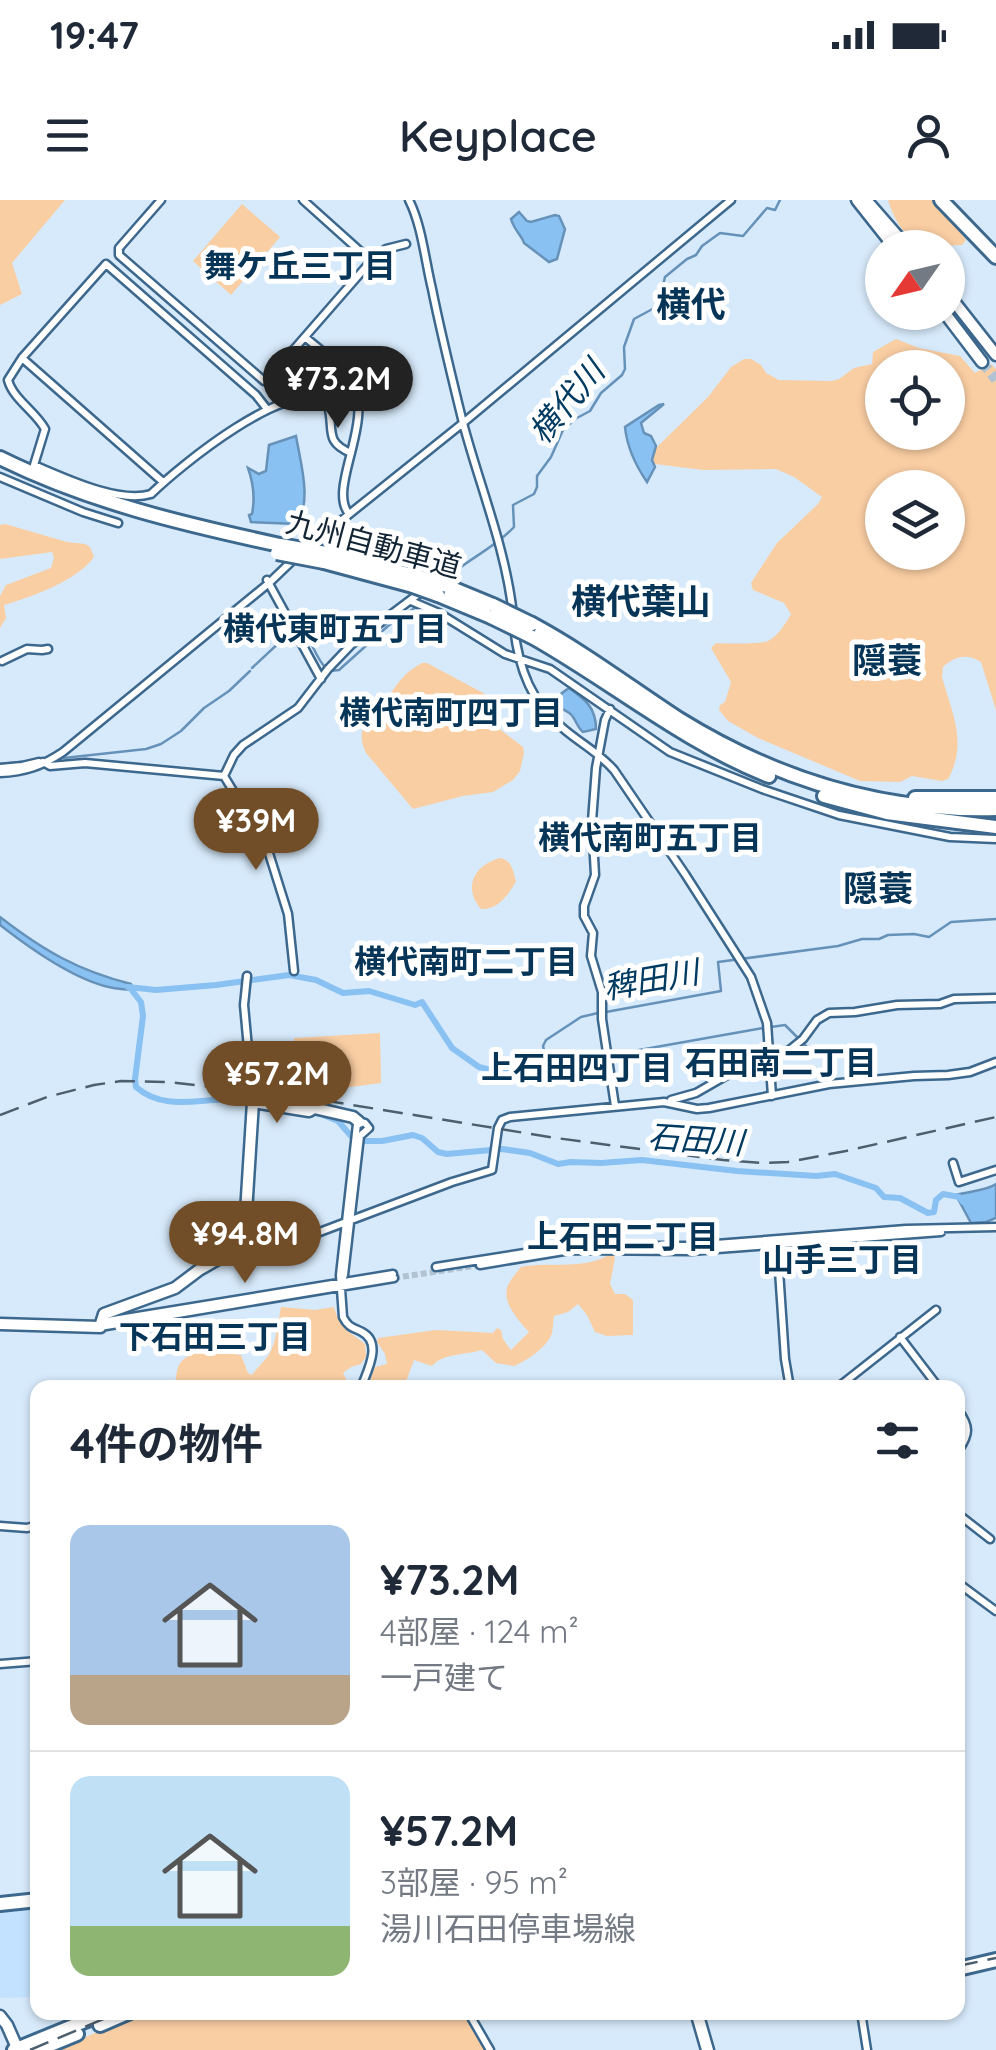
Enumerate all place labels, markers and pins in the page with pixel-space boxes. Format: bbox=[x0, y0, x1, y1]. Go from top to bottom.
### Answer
pin: ¥73.2M bbox=[257, 346, 419, 431]
pin: ¥39M bbox=[197, 788, 315, 873]
pin: ¥57.2M bbox=[196, 1041, 358, 1126]
pin: ¥94.8M bbox=[164, 1201, 326, 1286]

